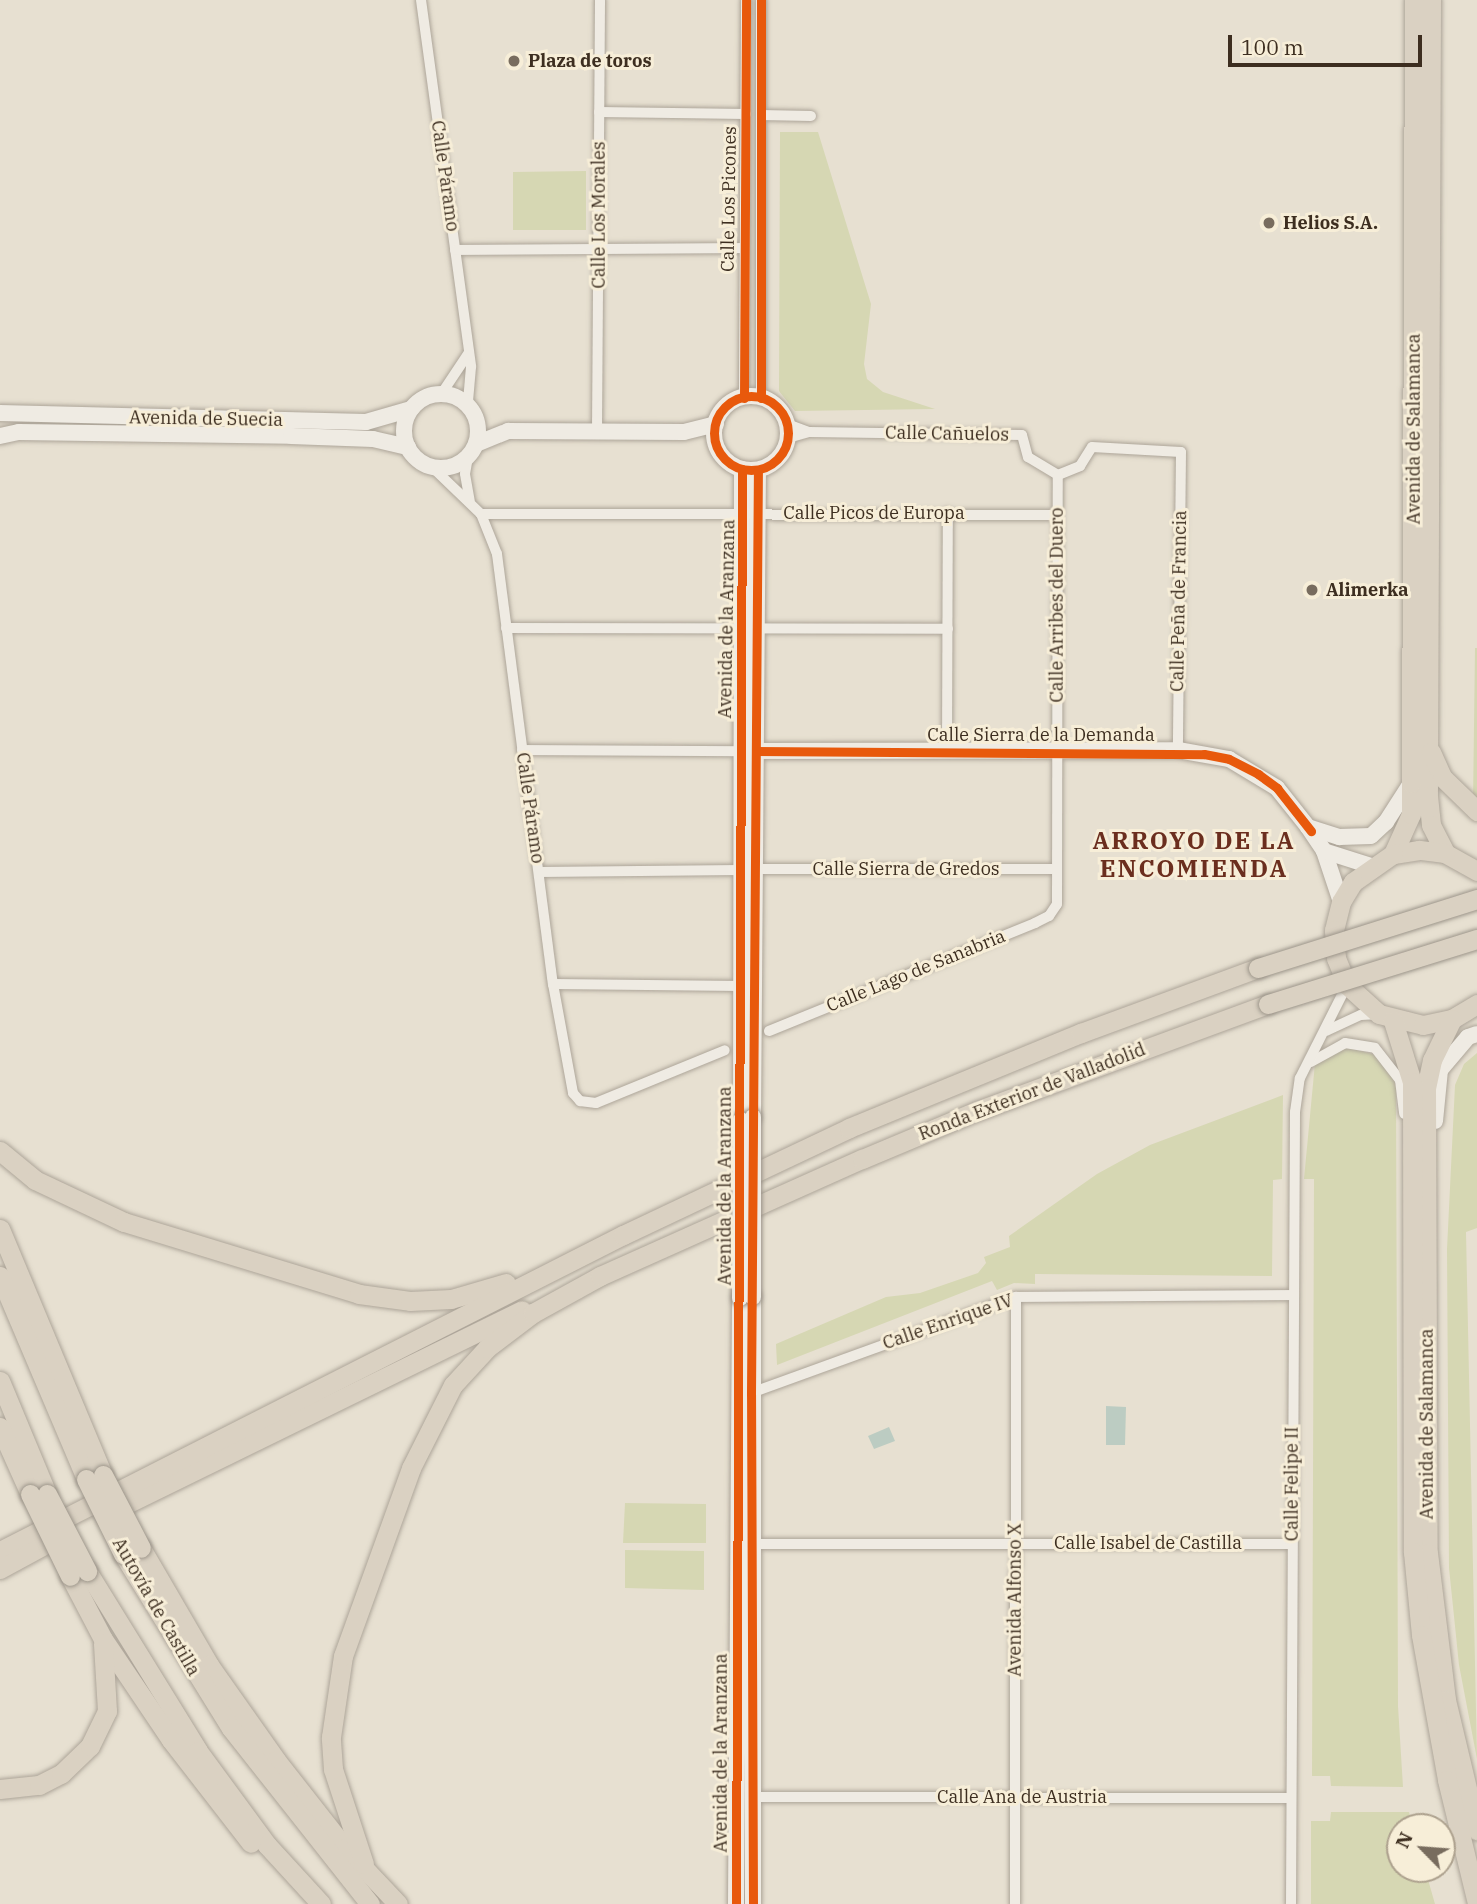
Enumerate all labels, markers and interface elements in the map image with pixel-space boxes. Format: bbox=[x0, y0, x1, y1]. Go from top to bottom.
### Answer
scale bar bbox=[1232, 21, 1426, 65]
text: 100 m bbox=[1241, 33, 1304, 61]
place label: Plaza de toros bbox=[528, 50, 652, 72]
marker: Plaza de toros bbox=[506, 53, 522, 69]
street label: Calle Páramo bbox=[427, 119, 463, 233]
street label: Calle Los Picones bbox=[717, 126, 741, 272]
street label: Calle Los Morales bbox=[588, 141, 610, 289]
place label: Helios S.A. bbox=[1283, 212, 1378, 234]
marker: Helios S.A. bbox=[1261, 215, 1277, 231]
street label: Avenida de Salamanca bbox=[1403, 333, 1425, 525]
street label: Avenida de Suecia bbox=[129, 407, 283, 431]
street label: Calle Cañuelos bbox=[885, 422, 1009, 446]
street label: Calle Picos de Europa bbox=[783, 502, 965, 524]
street label: Calle Arribes del Duero bbox=[1046, 507, 1068, 703]
street label: Calle Peña de Francia bbox=[1167, 510, 1191, 692]
street label: Avenida de la Aranzana bbox=[714, 519, 740, 719]
place label: Alimerka bbox=[1326, 579, 1408, 601]
marker: Alimerka bbox=[1304, 582, 1320, 598]
street label: Calle Sierra de la Demanda bbox=[927, 724, 1155, 746]
street label: Calle Páramo bbox=[512, 751, 548, 865]
district label: ARROYO DE LA ENCOMIENDA bbox=[1094, 827, 1294, 883]
street label: Calle Sierra de Gredos bbox=[812, 858, 1000, 880]
street label: Calle Lago de Sanabria bbox=[823, 925, 1009, 1017]
street label: Ronda Exterior de Valladolid bbox=[916, 1039, 1148, 1145]
street label: Avenida de la Aranzana bbox=[714, 1086, 736, 1286]
street label: Calle Enrique IV bbox=[880, 1290, 1016, 1354]
street label: Avenida de Salamanca bbox=[1416, 1328, 1438, 1520]
street label: Calle Felipe II bbox=[1281, 1427, 1303, 1541]
street label: Avenida Alfonso X bbox=[1004, 1523, 1026, 1677]
street label: Calle Isabel de Castilla bbox=[1054, 1532, 1242, 1554]
street label: Autovía de Castilla bbox=[108, 1534, 204, 1680]
street label: Avenida de la Aranzana bbox=[710, 1653, 732, 1853]
street label: Calle Ana de Austria bbox=[937, 1786, 1107, 1808]
north arrow bbox=[1386, 1813, 1456, 1883]
text: N bbox=[1390, 1828, 1418, 1852]

